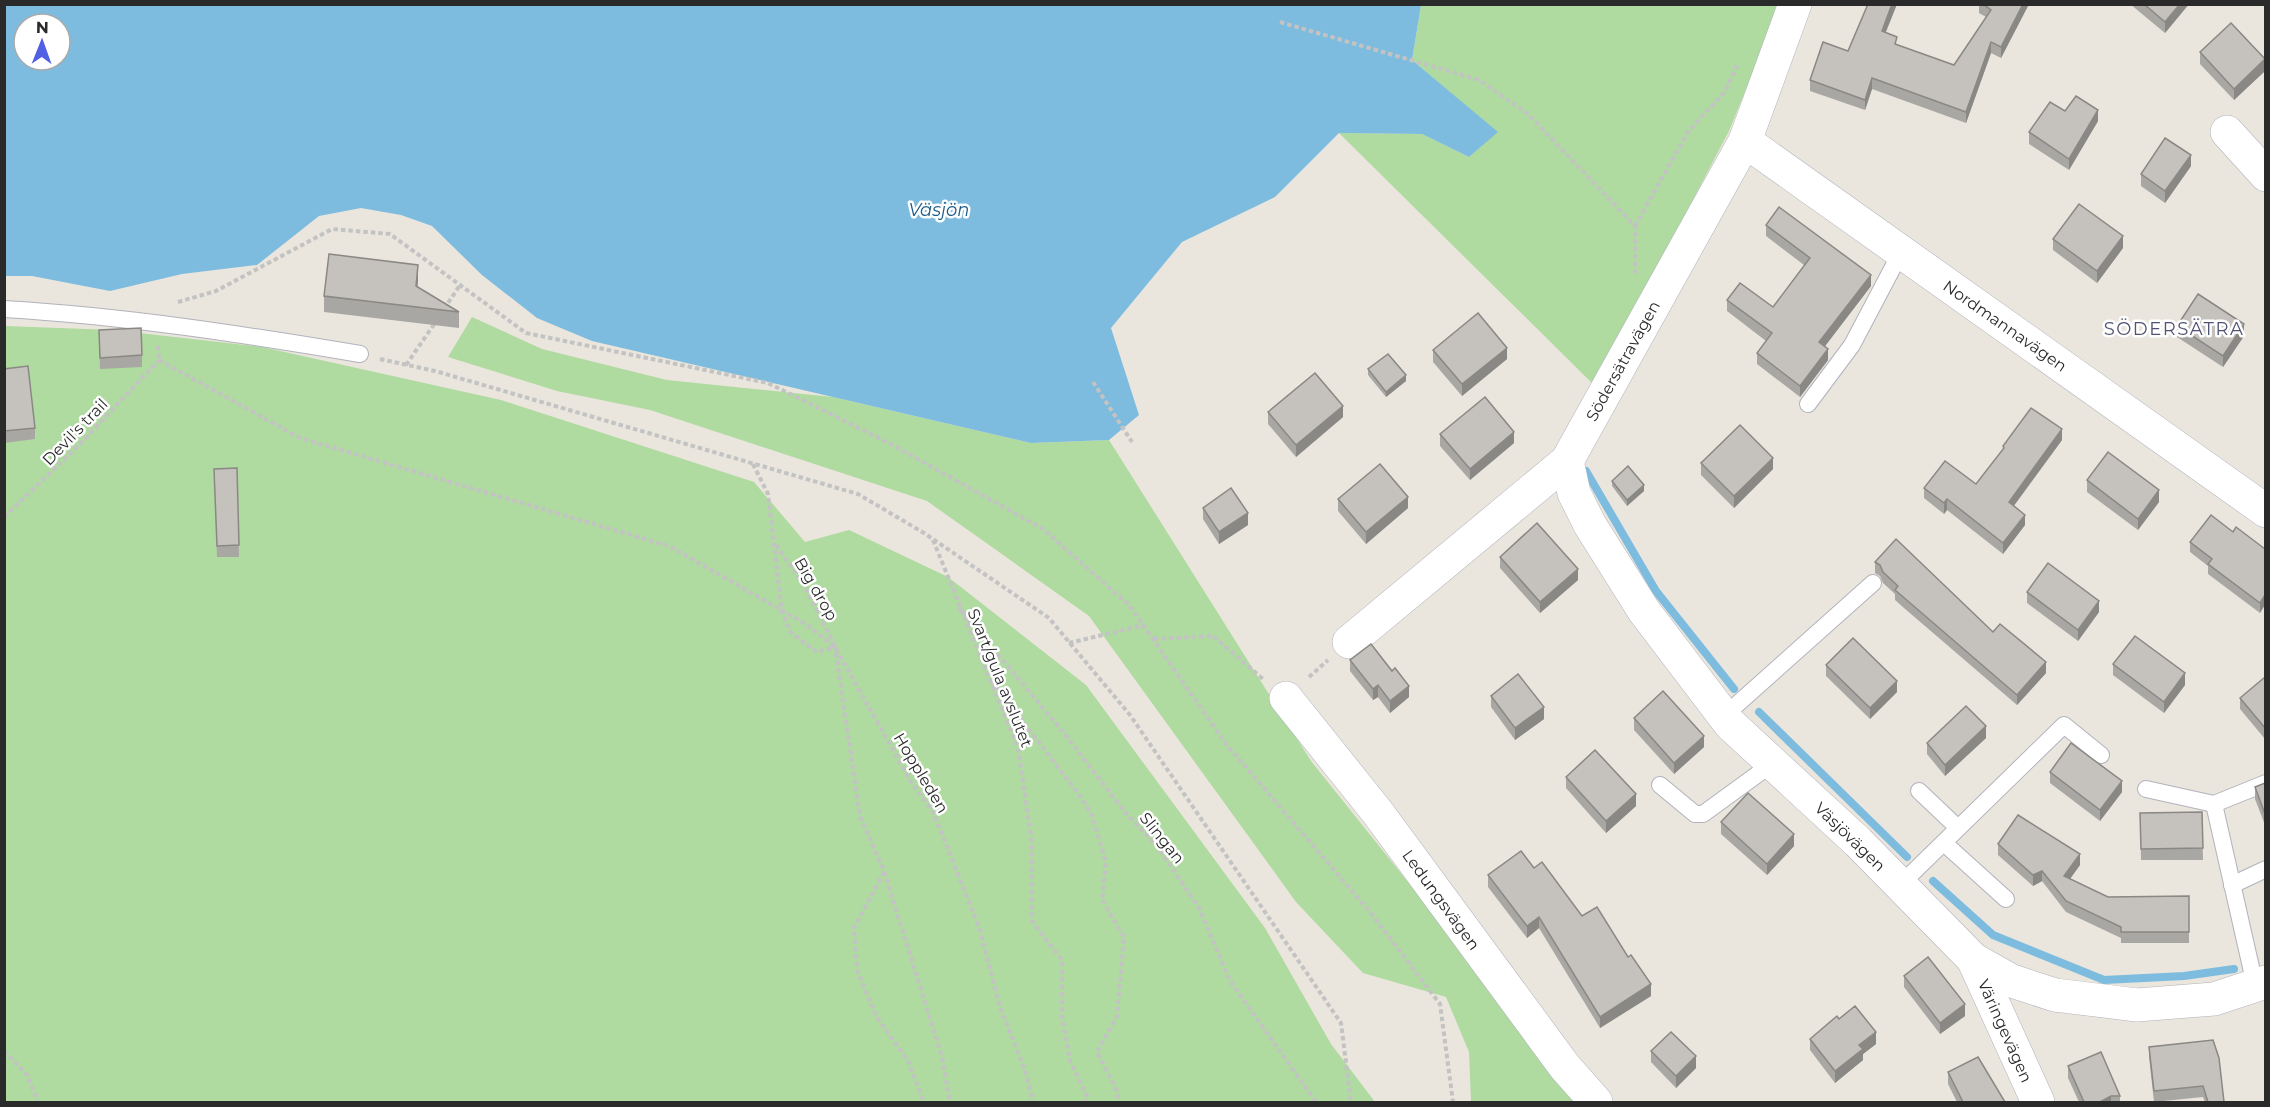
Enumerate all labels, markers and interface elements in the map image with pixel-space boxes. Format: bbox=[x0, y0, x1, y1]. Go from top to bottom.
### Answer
north arrow bbox=[12, 12, 72, 72]
text: N bbox=[36, 18, 49, 37]
water label: Väsjön bbox=[909, 199, 969, 221]
street label: Nordmannavägen bbox=[1939, 276, 2071, 376]
street label: Södersätravägen bbox=[1582, 297, 1664, 425]
district label: SÖDERSÄTRA bbox=[2104, 318, 2244, 340]
street label: Devil's trail bbox=[38, 395, 112, 469]
street label: Big drop bbox=[790, 554, 842, 624]
street label: Svart/gula avslutet bbox=[964, 606, 1037, 750]
street label: Hoppleden bbox=[890, 730, 952, 816]
street label: Väsjövägen bbox=[1811, 799, 1889, 875]
street label: Slingan bbox=[1136, 809, 1188, 867]
street label: Ledungsvägen bbox=[1398, 846, 1484, 954]
street label: Väringevägen bbox=[1974, 976, 2036, 1086]

